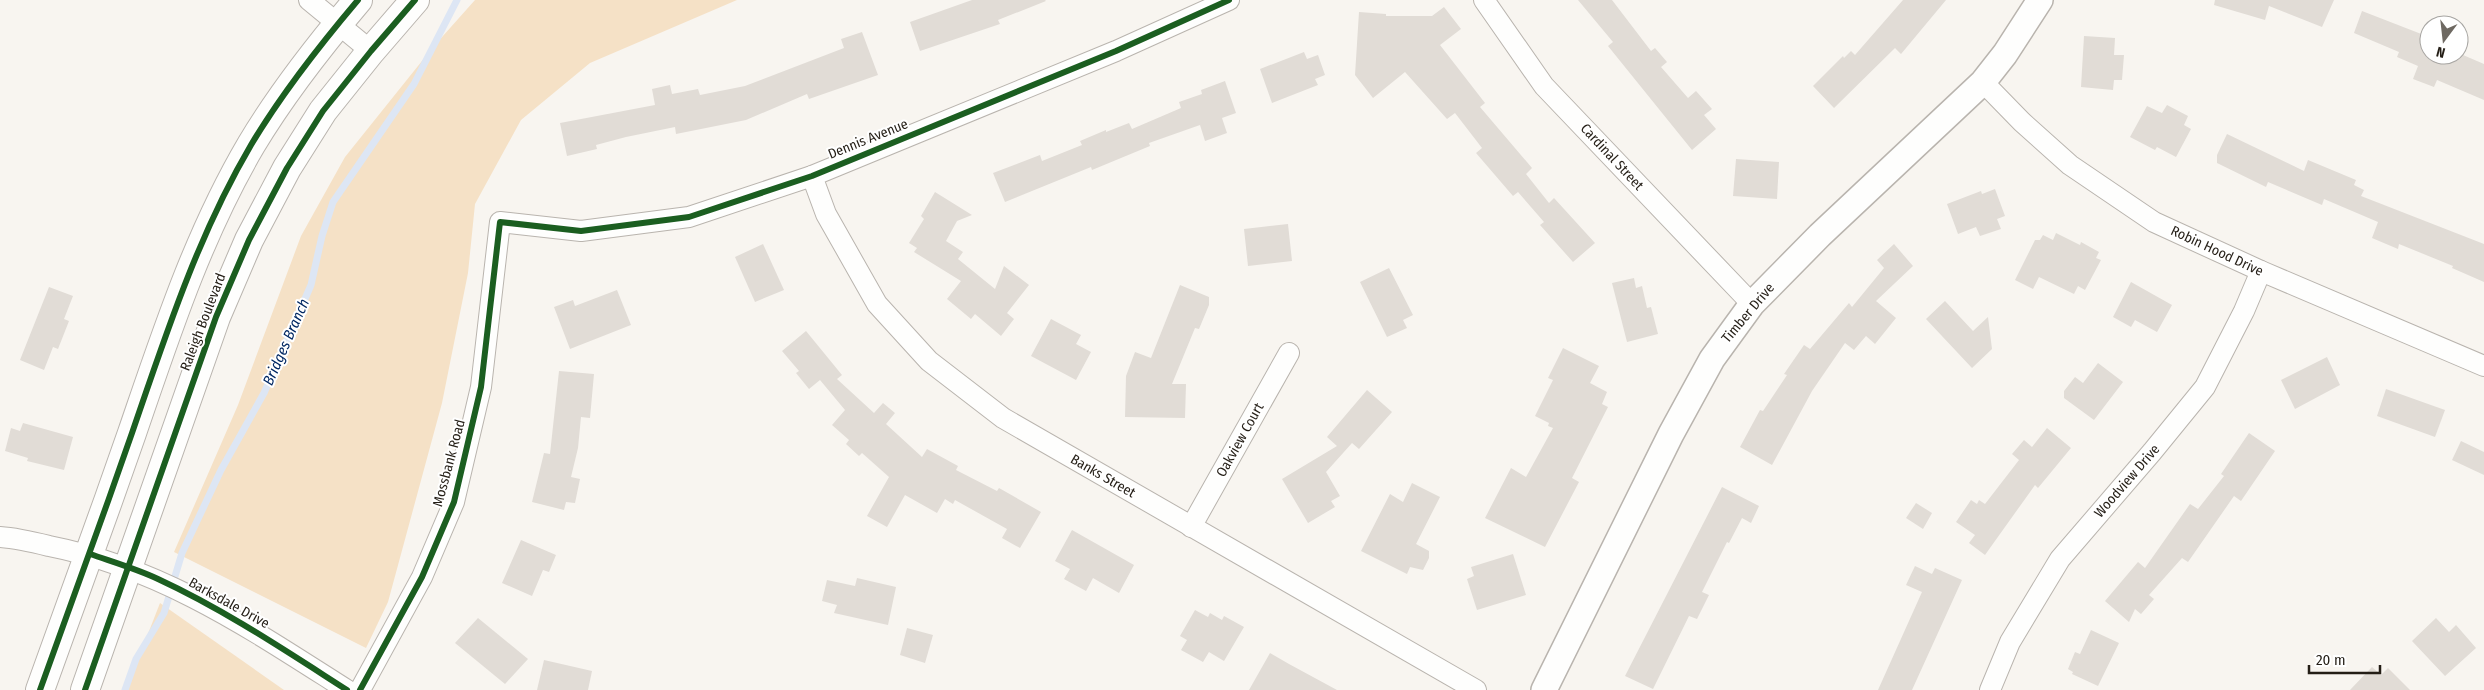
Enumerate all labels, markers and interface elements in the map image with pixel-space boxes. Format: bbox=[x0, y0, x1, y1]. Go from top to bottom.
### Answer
north arrow bbox=[2419, 15, 2469, 65]
text: N bbox=[2435, 43, 2447, 61]
street label: Dennis Avenue bbox=[826, 115, 911, 163]
street label: Cardinal Street bbox=[1577, 120, 1647, 194]
street label: Robin Hood Drive bbox=[2168, 222, 2266, 280]
street label: Raleigh Boulevard bbox=[177, 271, 229, 373]
street label: Timber Drive bbox=[1718, 280, 1778, 346]
water label: Bridges Branch bbox=[259, 296, 313, 388]
street label: Oakview Court bbox=[1213, 400, 1268, 480]
street label: Mossbank Road bbox=[429, 418, 469, 508]
street label: Woodview Drive bbox=[2091, 441, 2163, 521]
street label: Banks Street bbox=[1068, 451, 1139, 502]
street label: Barksdale Drive bbox=[186, 574, 272, 632]
scale bar bbox=[2309, 642, 2380, 674]
text: 20 m bbox=[2316, 651, 2346, 669]

